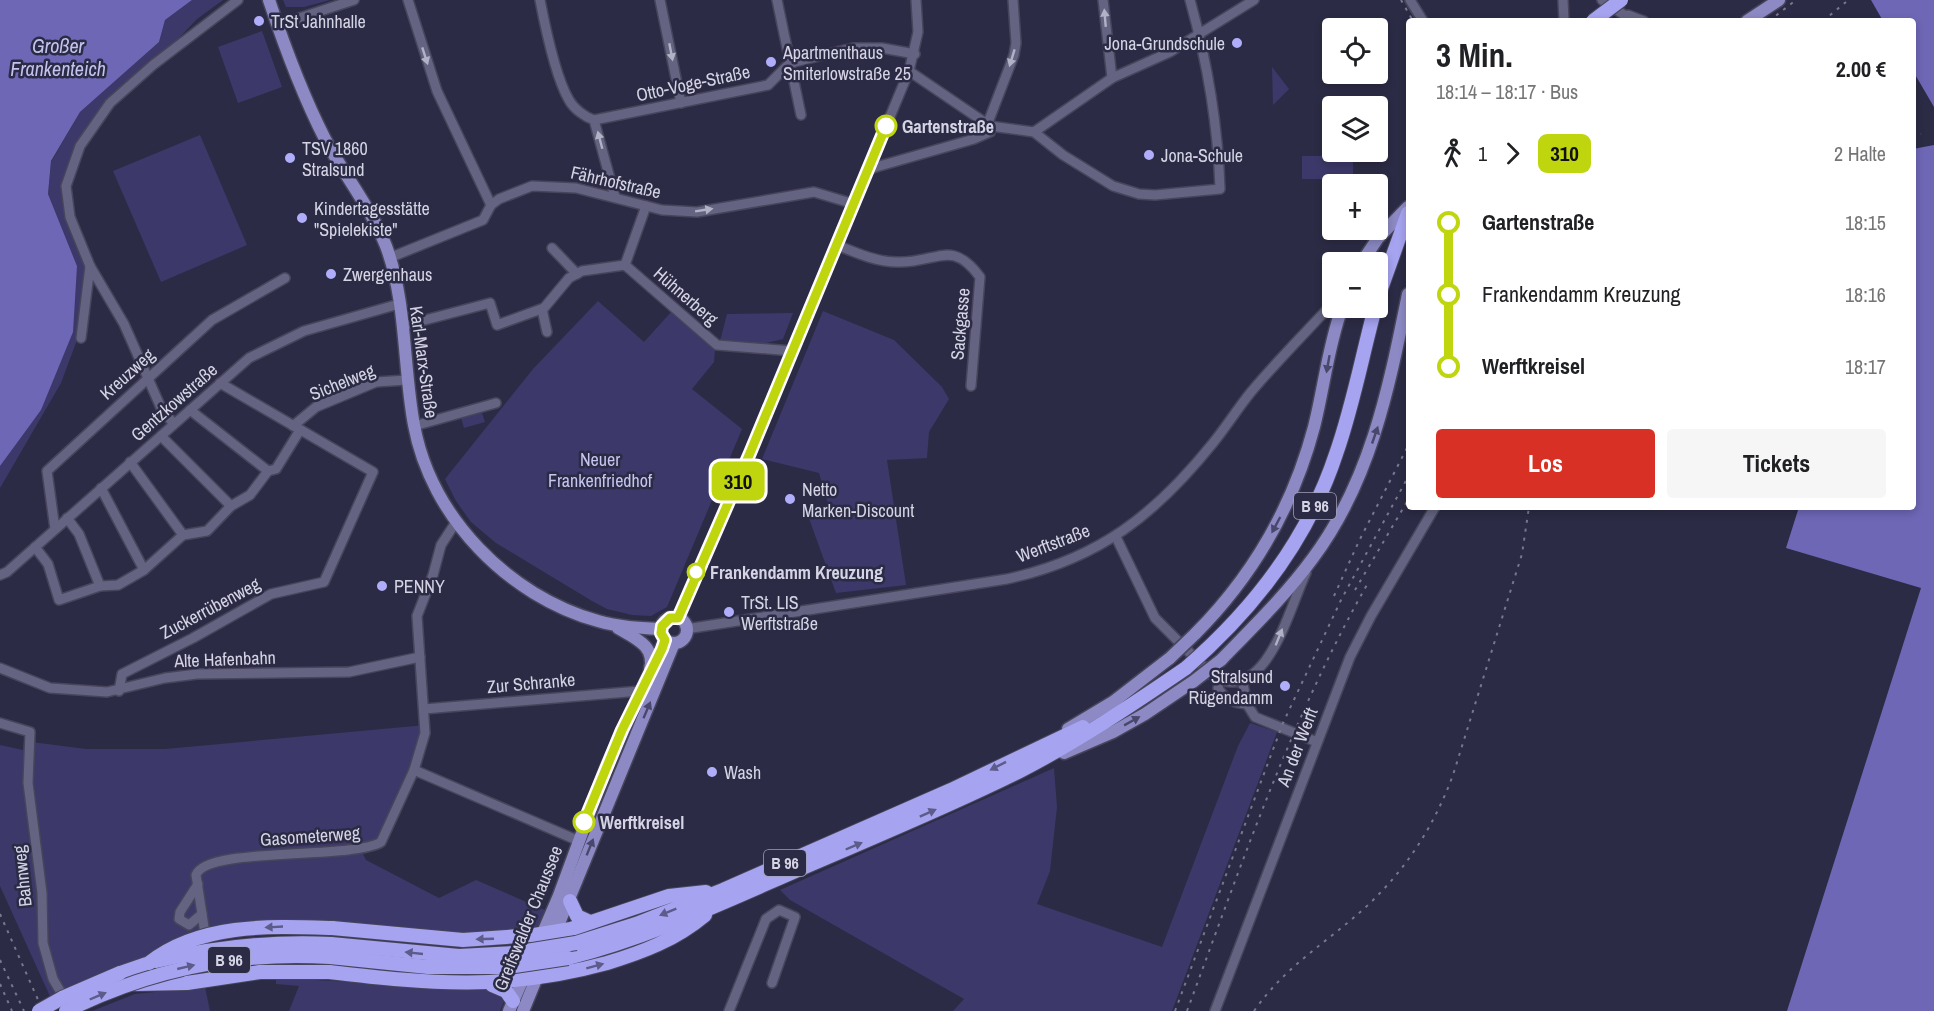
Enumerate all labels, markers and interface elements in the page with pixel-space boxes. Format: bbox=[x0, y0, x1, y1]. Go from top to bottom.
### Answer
place label: TrSt Jahnhalle bbox=[271, 9, 366, 34]
one-way arrow bbox=[1100, 9, 1110, 28]
marker: TrSt Jahnhalle bbox=[252, 14, 266, 28]
map controls bbox=[1322, 18, 1388, 318]
button: locate bbox=[1322, 18, 1388, 84]
place label: Jona-Grundschule bbox=[1104, 31, 1225, 56]
water label: Großer Frankenteich bbox=[10, 32, 106, 82]
text: 3 Min. bbox=[1436, 33, 1513, 77]
marker: Jona-Grundschule bbox=[1230, 36, 1244, 50]
place label: Apartmenthaus Smiterlowstraße 25 bbox=[782, 40, 911, 86]
one-way arrow bbox=[667, 42, 676, 61]
one-way arrow bbox=[421, 47, 431, 65]
one-way arrow bbox=[1007, 49, 1016, 67]
text: 2.00 € bbox=[1836, 54, 1886, 84]
marker: Apartmenthaus Smiterlowstraße 25 bbox=[764, 55, 778, 69]
street label: Otto-Voge-Straße bbox=[634, 59, 752, 107]
text: 18:14 – 18:17 · Bus bbox=[1436, 78, 1578, 105]
button: layers bbox=[1322, 96, 1388, 162]
place label: Gartenstraße bbox=[902, 114, 994, 139]
marker: Gartenstraße bbox=[875, 115, 897, 137]
one-way arrow bbox=[595, 131, 604, 149]
place label: TSV 1860 Stralsund bbox=[302, 136, 368, 182]
icon: walk bbox=[1436, 137, 1469, 170]
icon: forward bbox=[1496, 137, 1529, 170]
text: 310 bbox=[1550, 139, 1579, 168]
text: 1 bbox=[1478, 140, 1487, 167]
text: 2 Halte bbox=[1834, 140, 1886, 167]
place label: Jona-Schule bbox=[1161, 143, 1243, 168]
marker: Jona-Schule bbox=[1142, 148, 1156, 162]
marker: TSV 1860 Stralsund bbox=[283, 151, 297, 165]
street label: Fährhofstraße bbox=[568, 159, 664, 205]
button: + bbox=[1322, 174, 1388, 240]
place label: Kindertagesstätte "Spielekiste" bbox=[314, 196, 430, 242]
one-way arrow bbox=[695, 205, 714, 214]
text: Gartenstraße bbox=[1482, 207, 1594, 237]
text: 18:15 bbox=[1845, 209, 1886, 236]
marker: Kindertagesstätte "Spielekiste" bbox=[295, 211, 309, 225]
button: − bbox=[1322, 252, 1388, 318]
street label: Hühnerberg bbox=[648, 261, 724, 332]
place label: Zwergenhaus bbox=[343, 262, 432, 287]
marker: Zwergenhaus bbox=[324, 267, 338, 281]
text: Frankendamm Kreuzung bbox=[1482, 279, 1681, 309]
text: 18:16 bbox=[1845, 281, 1886, 308]
street label: Sackgasse bbox=[944, 287, 976, 361]
street label: Karl-Marx-Straße bbox=[404, 304, 444, 420]
street label: Kreuzweg bbox=[94, 342, 160, 405]
text: Werftkreisel bbox=[1482, 351, 1585, 381]
text: 18:17 bbox=[1845, 353, 1886, 380]
one-way arrow bbox=[1323, 355, 1332, 374]
street label: Gentzkowstraße bbox=[125, 357, 223, 447]
street label: Sichelweg bbox=[306, 357, 379, 406]
one-way arrow bbox=[1371, 426, 1381, 444]
button: Los bbox=[1436, 429, 1655, 498]
button: Tickets bbox=[1667, 429, 1886, 498]
park label: Neuer Frankenfriedhof bbox=[548, 447, 653, 493]
line badge: 310 bbox=[704, 462, 772, 500]
text: 310 bbox=[724, 467, 752, 496]
place label: Netto Marken-Discount bbox=[802, 477, 914, 523]
marker: Netto Marken-Discount bbox=[783, 492, 797, 506]
road number: B 96 bbox=[1294, 493, 1336, 519]
one-way arrow bbox=[1271, 517, 1281, 534]
street label: Werftstraße bbox=[1013, 518, 1093, 568]
place label: Frankendamm Kreuzung bbox=[710, 560, 883, 585]
marker: Frankendamm Kreuzung bbox=[687, 563, 705, 581]
street label: Zuckerrübenweg bbox=[156, 571, 265, 645]
place label: PENNY bbox=[394, 574, 445, 599]
marker: PENNY bbox=[375, 579, 389, 593]
place label: TrSt. LIS Werftstraße bbox=[741, 590, 818, 636]
marker: TrSt. LIS Werftstraße bbox=[722, 605, 736, 619]
one-way arrow bbox=[1274, 627, 1284, 645]
street label: Alte Hafenbahn bbox=[173, 645, 276, 673]
place label: Stralsund Rügendamm bbox=[1189, 664, 1273, 710]
street label: Zur Schranke bbox=[486, 667, 576, 699]
marker: Stralsund Rügendamm bbox=[1278, 679, 1292, 693]
one-way arrow bbox=[642, 700, 652, 718]
street label: An der Werft bbox=[1270, 704, 1323, 791]
one-way arrow bbox=[1124, 716, 1141, 726]
place label: Wash bbox=[724, 760, 761, 785]
one-way arrow bbox=[989, 761, 1007, 771]
marker: Wash bbox=[705, 765, 719, 779]
one-way arrow bbox=[919, 808, 937, 818]
place label: Werftkreisel bbox=[600, 810, 684, 835]
marker: Werftkreisel bbox=[573, 811, 595, 833]
street label: Gasometerweg bbox=[259, 820, 362, 852]
one-way arrow bbox=[585, 837, 595, 855]
one-way arrow bbox=[845, 841, 863, 851]
street label: Greifswalder Chaussee bbox=[488, 842, 568, 994]
street label: Bahnweg bbox=[6, 843, 38, 908]
road number: B 96 bbox=[764, 850, 806, 876]
one-way arrow bbox=[659, 907, 677, 917]
one-way arrow bbox=[264, 923, 283, 932]
one-way arrow bbox=[475, 934, 494, 943]
road number: B 96 bbox=[208, 947, 250, 973]
one-way arrow bbox=[405, 948, 424, 957]
one-way arrow bbox=[586, 961, 604, 970]
one-way arrow bbox=[177, 962, 196, 972]
one-way arrow bbox=[89, 991, 107, 1001]

